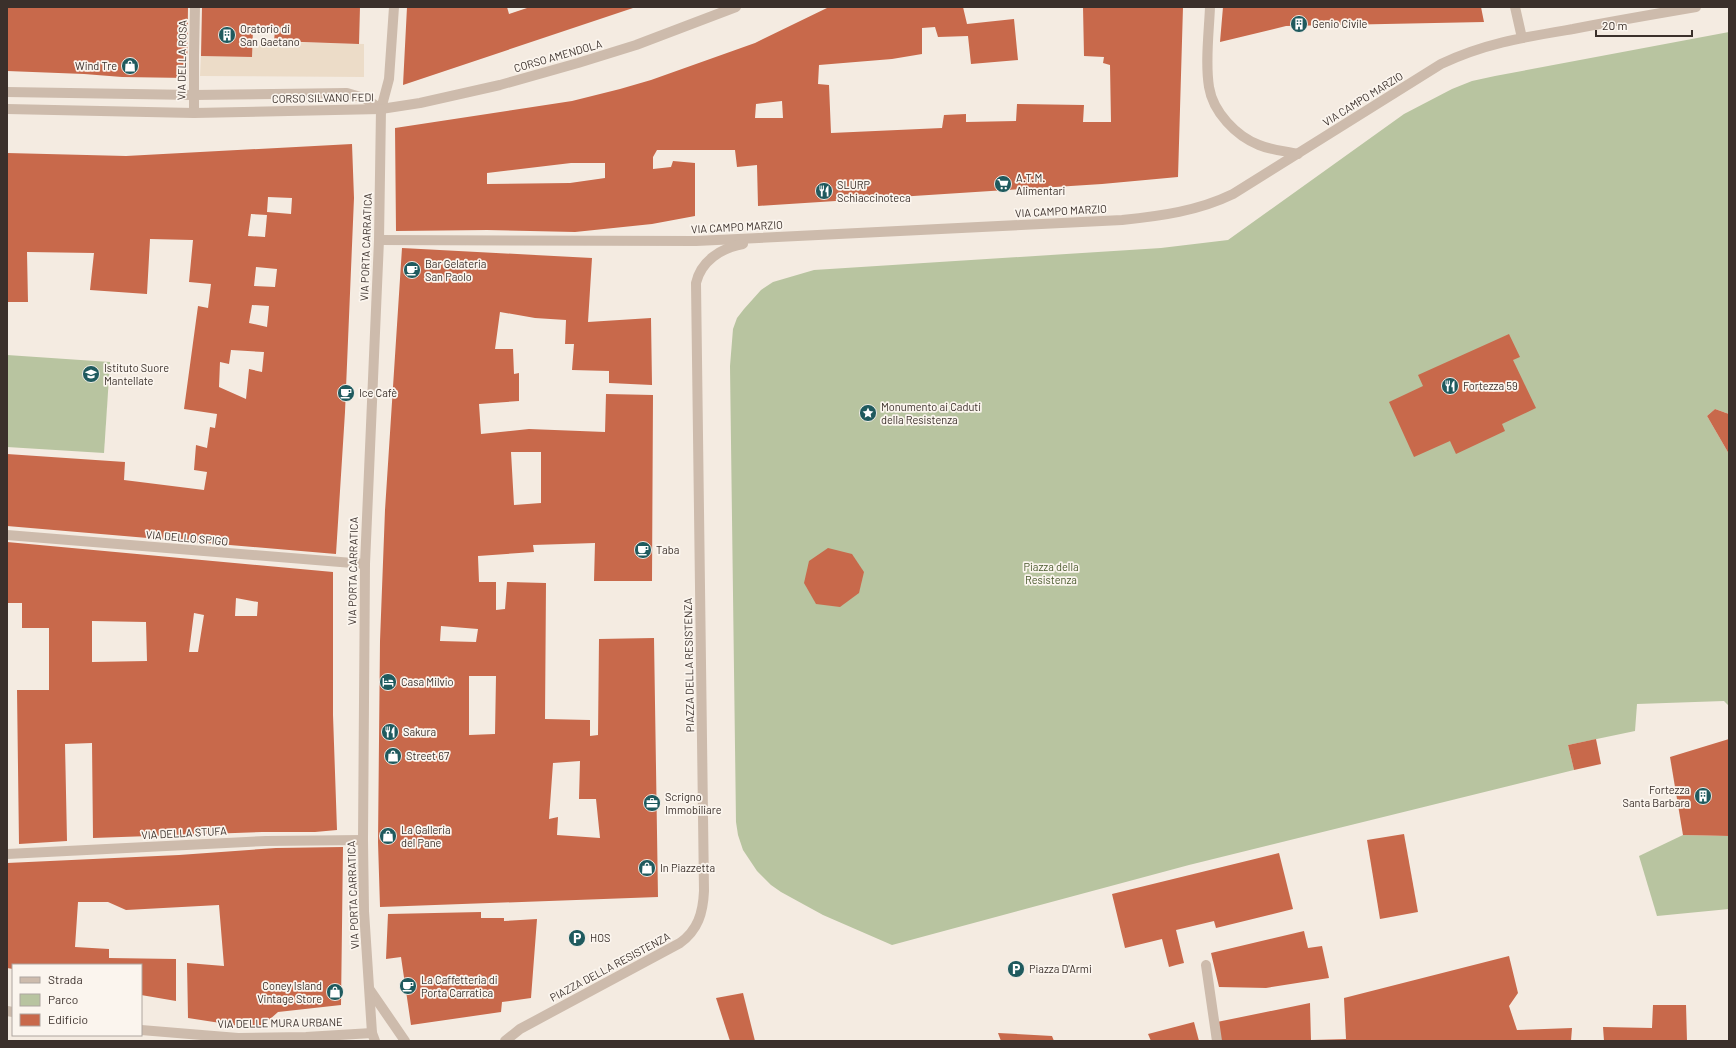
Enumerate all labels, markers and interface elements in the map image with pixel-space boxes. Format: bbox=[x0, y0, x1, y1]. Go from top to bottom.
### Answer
scale bar bbox=[1596, 12, 1692, 38]
building icon: Genio Civile bbox=[1289, 14, 1309, 34]
place label: Genio Civile bbox=[1312, 17, 1368, 30]
text: 20 m bbox=[1602, 18, 1628, 32]
street label: VIA DELLA ROSA bbox=[174, 19, 189, 100]
place label: Oratorio di San Gaetano bbox=[240, 22, 300, 48]
building icon: Oratorio di San Gaetano bbox=[217, 25, 237, 45]
street label: CORSO AMENDOLA bbox=[512, 37, 604, 74]
shop icon: Wind Tre bbox=[120, 56, 140, 76]
place label: Wind Tre bbox=[75, 59, 117, 72]
street label: VIA CAMPO MARZIO bbox=[1320, 69, 1405, 128]
street label: CORSO SILVANO FEDI bbox=[272, 90, 374, 105]
place label: A.T.M. Alimentari bbox=[1016, 171, 1065, 197]
supermarket icon: A.T.M. Alimentari bbox=[993, 174, 1013, 194]
place label: SLURP Schiaccinoteca bbox=[837, 178, 911, 204]
restaurant icon: SLURP Schiaccinoteca bbox=[814, 181, 834, 201]
street label: VIA PORTA CARRATICA bbox=[357, 192, 374, 301]
street label: VIA CAMPO MARZIO bbox=[1015, 202, 1107, 219]
street label: VIA CAMPO MARZIO bbox=[691, 218, 783, 235]
place label: Bar Gelateria San Paolo bbox=[425, 257, 487, 283]
cafe icon: Bar Gelateria San Paolo bbox=[402, 260, 422, 280]
place label: Istituto Suore Mantellate bbox=[104, 361, 169, 387]
school or university icon: Istituto Suore Mantellate bbox=[81, 364, 101, 384]
restaurant icon: Fortezza 59 bbox=[1440, 376, 1460, 396]
place label: Fortezza 59 bbox=[1463, 379, 1518, 392]
cafe icon: Ice Cafè bbox=[336, 383, 356, 403]
place label: Ice Cafè bbox=[359, 386, 397, 399]
place label: Monumento ai Caduti della Resistenza bbox=[881, 400, 981, 426]
place icon: Monumento ai Caduti della Resistenza bbox=[858, 403, 878, 423]
street label: VIA PORTA CARRATICA bbox=[345, 516, 360, 625]
street label: VIA DELLO SPIGO bbox=[145, 527, 229, 548]
cafe icon: Taba bbox=[633, 540, 653, 560]
place label: Taba bbox=[656, 543, 679, 556]
park label: Piazza della Resistenza bbox=[1023, 560, 1079, 586]
street label: PIAZZA DELLA RESISTENZA bbox=[681, 597, 696, 732]
hotel icon: Casa Milvio bbox=[378, 672, 398, 692]
place label: Casa Milvio bbox=[401, 675, 454, 688]
restaurant icon: Sakura bbox=[380, 722, 400, 742]
place label: Sakura bbox=[403, 725, 436, 738]
shop icon: Street 67 bbox=[383, 746, 403, 766]
place label: Street 67 bbox=[406, 749, 449, 762]
place label: Fortezza Santa Barbara bbox=[1623, 783, 1690, 809]
building icon: Fortezza Santa Barbara bbox=[1693, 786, 1713, 806]
place label: Scrigno Immobiliare bbox=[665, 790, 722, 816]
office icon: Scrigno Immobiliare bbox=[642, 793, 662, 813]
place label: La Galleria del Pane bbox=[401, 823, 451, 849]
street label: VIA DELLA STUFA bbox=[141, 824, 227, 841]
shop icon: La Galleria del Pane bbox=[378, 826, 398, 846]
street label: VIA PORTA CARRATICA bbox=[344, 840, 361, 949]
shop icon: In Piazzetta bbox=[637, 858, 657, 878]
place label: In Piazzetta bbox=[660, 861, 715, 874]
parking icon: HOS bbox=[567, 928, 587, 948]
street label: PIAZZA DELLA RESISTENZA bbox=[547, 929, 672, 1004]
place label: HOS bbox=[590, 931, 610, 944]
parking icon: Piazza D'Armi bbox=[1006, 959, 1026, 979]
place label: Piazza D'Armi bbox=[1029, 962, 1092, 975]
legend bbox=[12, 964, 142, 1036]
text: Strada bbox=[48, 972, 83, 986]
place label: La Caffetteria di Porta Carratica bbox=[421, 973, 498, 999]
cafe icon: La Caffetteria di Porta Carratica bbox=[398, 976, 418, 996]
place label: Coney Island Vintage Store bbox=[257, 979, 322, 1005]
shop icon: Coney Island Vintage Store bbox=[325, 982, 345, 1002]
text: Parco bbox=[48, 992, 78, 1006]
text: Edificio bbox=[48, 1012, 88, 1026]
street label: VIA DELLE MURA URBANE bbox=[217, 1015, 343, 1030]

